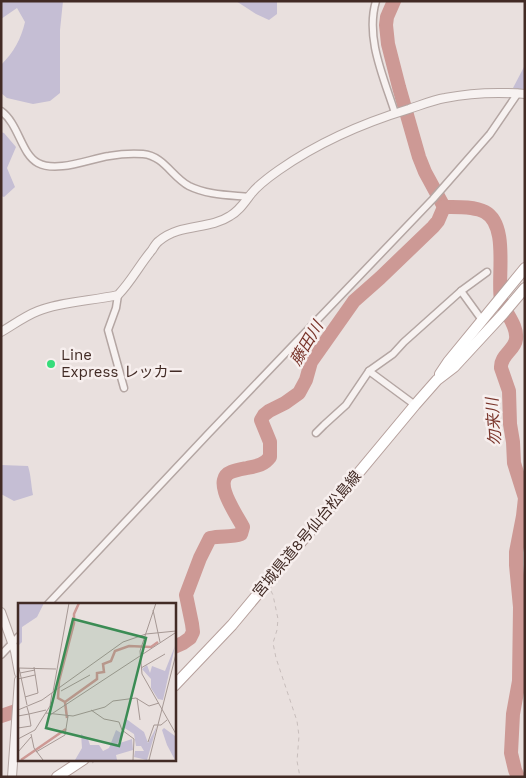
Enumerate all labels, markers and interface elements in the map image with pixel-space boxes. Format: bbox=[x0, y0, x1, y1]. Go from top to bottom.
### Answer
water label: 藤田川 bbox=[286, 316, 328, 369]
place label: Line Express レッカー bbox=[61, 346, 183, 381]
marker: Line Express レッカー bbox=[45, 358, 57, 370]
water label: 勿来川 bbox=[482, 395, 505, 447]
street label: 宮城県道8号仙台松島線 bbox=[249, 467, 365, 601]
inset map bbox=[18, 603, 175, 760]

